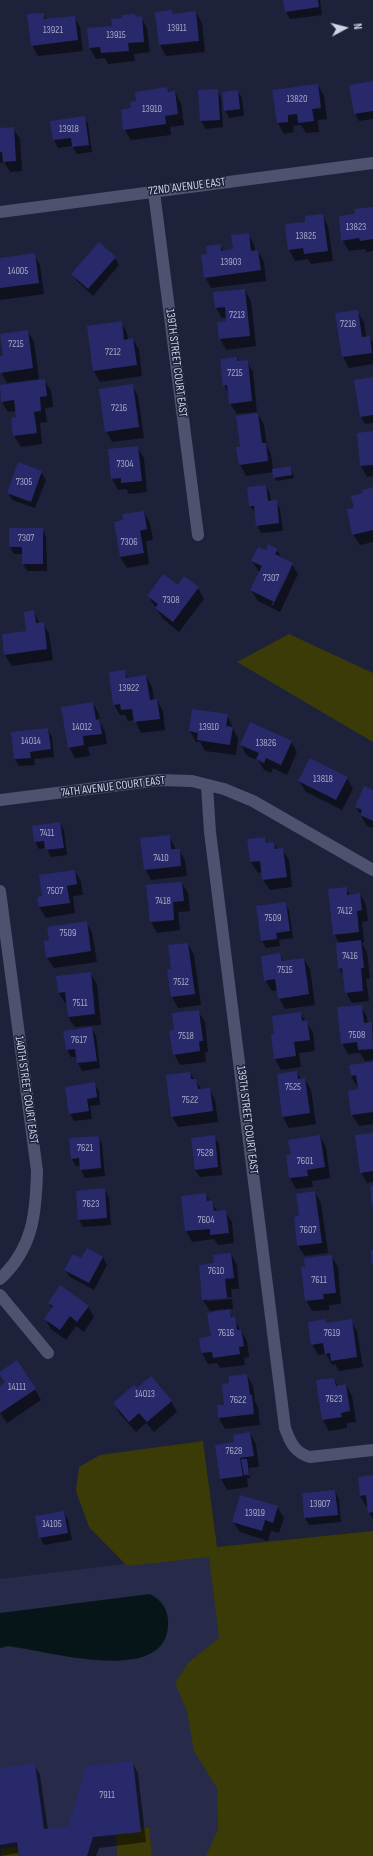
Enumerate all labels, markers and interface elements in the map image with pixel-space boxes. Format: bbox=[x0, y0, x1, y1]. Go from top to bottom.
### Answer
north arrow bbox=[325, 8, 365, 48]
house number: 13911 bbox=[167, 22, 187, 34]
text: N bbox=[351, 23, 364, 30]
house number: 13921 bbox=[43, 24, 63, 36]
house number: 13915 bbox=[106, 29, 126, 41]
house number: 13820 bbox=[287, 93, 307, 105]
house number: 13910 bbox=[142, 103, 162, 115]
house number: 13918 bbox=[59, 123, 79, 135]
street label: 72ND AVENUE EAST bbox=[148, 175, 226, 199]
house number: 13823 bbox=[346, 221, 366, 233]
house number: 13825 bbox=[296, 230, 316, 242]
house number: 13903 bbox=[221, 256, 241, 268]
house number: 14005 bbox=[8, 265, 28, 277]
street label: 139TH STREET COURT EAST bbox=[162, 308, 190, 418]
house number: 7213 bbox=[229, 309, 245, 321]
house number: 7216 bbox=[340, 318, 356, 330]
house number: 7215 bbox=[8, 338, 24, 350]
house number: 7212 bbox=[105, 346, 121, 358]
house number: 7215 bbox=[227, 367, 243, 379]
house number: 7216 bbox=[111, 402, 127, 414]
house number: 7304 bbox=[117, 458, 133, 470]
house number: 7305 bbox=[16, 476, 32, 488]
house number: 7307 bbox=[18, 532, 34, 544]
house number: 7306 bbox=[120, 536, 138, 548]
house number: 7307 bbox=[263, 572, 279, 584]
house number: 7308 bbox=[162, 594, 180, 606]
house number: 13922 bbox=[119, 682, 139, 694]
house number: 14012 bbox=[72, 721, 92, 733]
house number: 13910 bbox=[199, 721, 219, 733]
house number: 14014 bbox=[21, 735, 41, 747]
house number: 13826 bbox=[256, 737, 276, 749]
street label: 74TH AVENUE COURT EAST bbox=[60, 773, 166, 801]
house number: 13818 bbox=[313, 773, 333, 785]
house number: 7411 bbox=[40, 827, 54, 839]
house number: 7410 bbox=[153, 852, 169, 864]
house number: 7507 bbox=[47, 885, 63, 897]
house number: 7418 bbox=[155, 895, 171, 907]
house number: 7412 bbox=[337, 905, 353, 917]
house number: 7509 bbox=[265, 912, 281, 924]
house number: 7509 bbox=[60, 927, 76, 939]
house number: 7416 bbox=[342, 950, 358, 962]
house number: 7515 bbox=[277, 964, 293, 976]
house number: 7512 bbox=[173, 976, 189, 988]
house number: 7511 bbox=[72, 997, 88, 1009]
house number: 7508 bbox=[349, 1029, 365, 1041]
house number: 7518 bbox=[178, 1030, 194, 1042]
house number: 7617 bbox=[71, 1034, 87, 1046]
street label: 140TH STREET COURT EAST bbox=[11, 1035, 41, 1145]
street label: 139TH STREET COURT EAST bbox=[233, 1065, 261, 1175]
house number: 7525 bbox=[285, 1081, 301, 1093]
house number: 7522 bbox=[182, 1094, 198, 1106]
house number: 7621 bbox=[77, 1142, 93, 1154]
house number: 7528 bbox=[197, 1147, 213, 1159]
house number: 7601 bbox=[297, 1155, 313, 1167]
house number: 7623 bbox=[83, 1198, 99, 1210]
house number: 7604 bbox=[197, 1214, 215, 1226]
house number: 7607 bbox=[300, 1224, 316, 1236]
house number: 7610 bbox=[208, 1265, 224, 1277]
house number: 7611 bbox=[311, 1274, 327, 1286]
house number: 7616 bbox=[218, 1327, 234, 1339]
house number: 7619 bbox=[324, 1327, 340, 1339]
house number: 14111 bbox=[8, 1381, 26, 1393]
house number: 14013 bbox=[135, 1388, 155, 1400]
house number: 7623 bbox=[326, 1393, 342, 1405]
house number: 7622 bbox=[230, 1394, 246, 1406]
house number: 7628 bbox=[226, 1445, 242, 1457]
house number: 13907 bbox=[310, 1498, 330, 1510]
house number: 13919 bbox=[245, 1507, 265, 1519]
house number: 14105 bbox=[42, 1518, 62, 1530]
house number: 7911 bbox=[99, 1789, 115, 1801]

